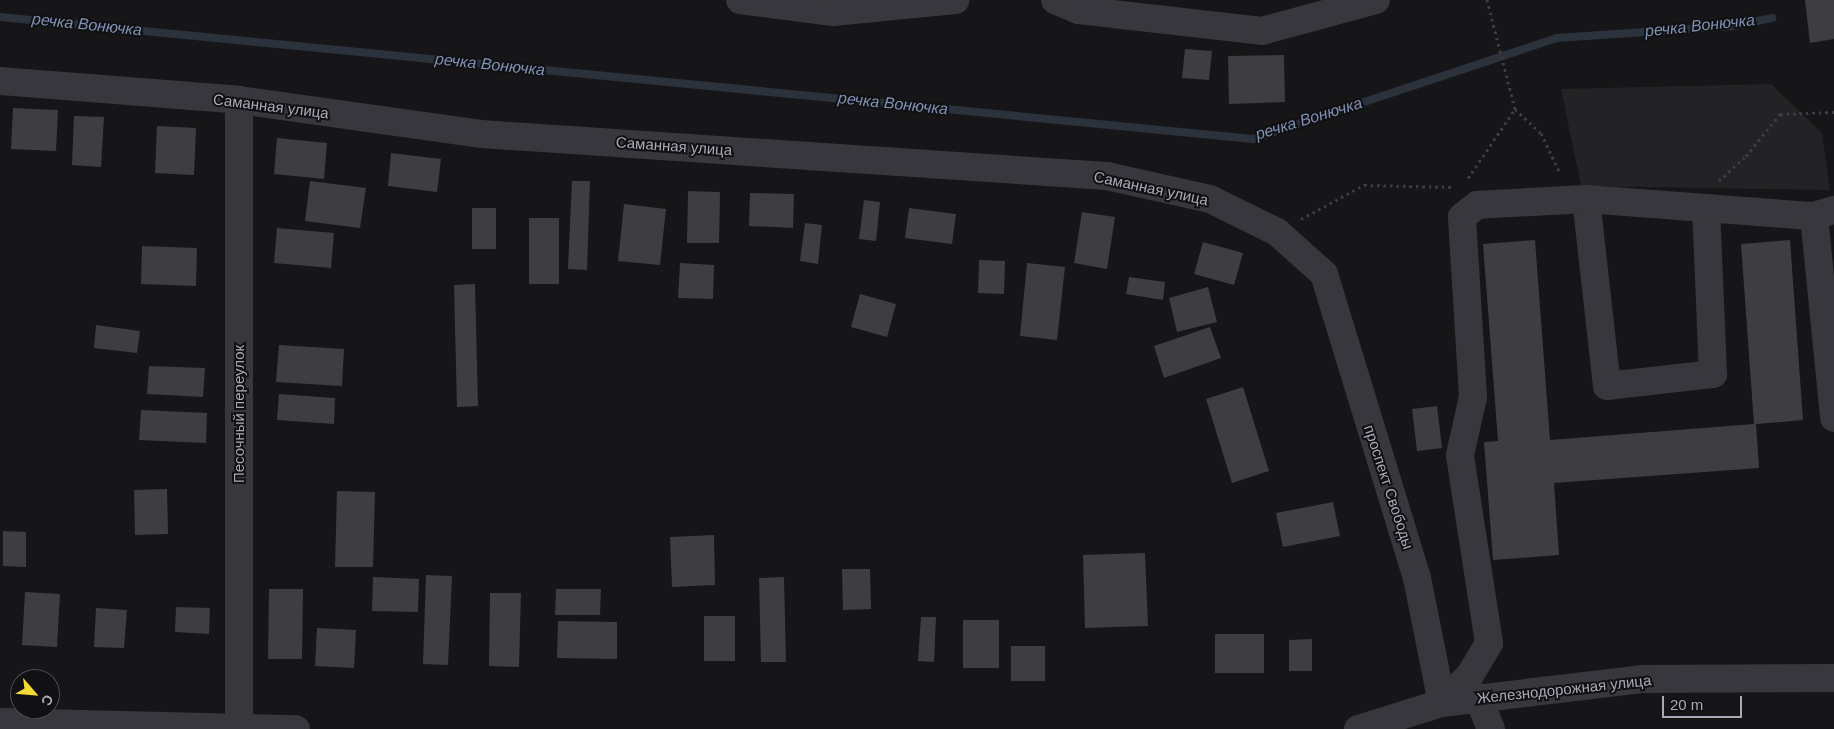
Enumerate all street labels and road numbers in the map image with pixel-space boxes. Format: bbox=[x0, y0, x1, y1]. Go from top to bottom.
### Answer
street label: Саманная улица bbox=[212, 90, 330, 122]
street label: Саманная улица bbox=[615, 133, 733, 159]
street label: Саманная улица bbox=[1092, 167, 1210, 209]
street label: Песочный переулок bbox=[230, 345, 248, 483]
street label: проспект Свободы bbox=[1360, 423, 1418, 551]
street label: Железнодорожная улица bbox=[1476, 671, 1652, 707]

